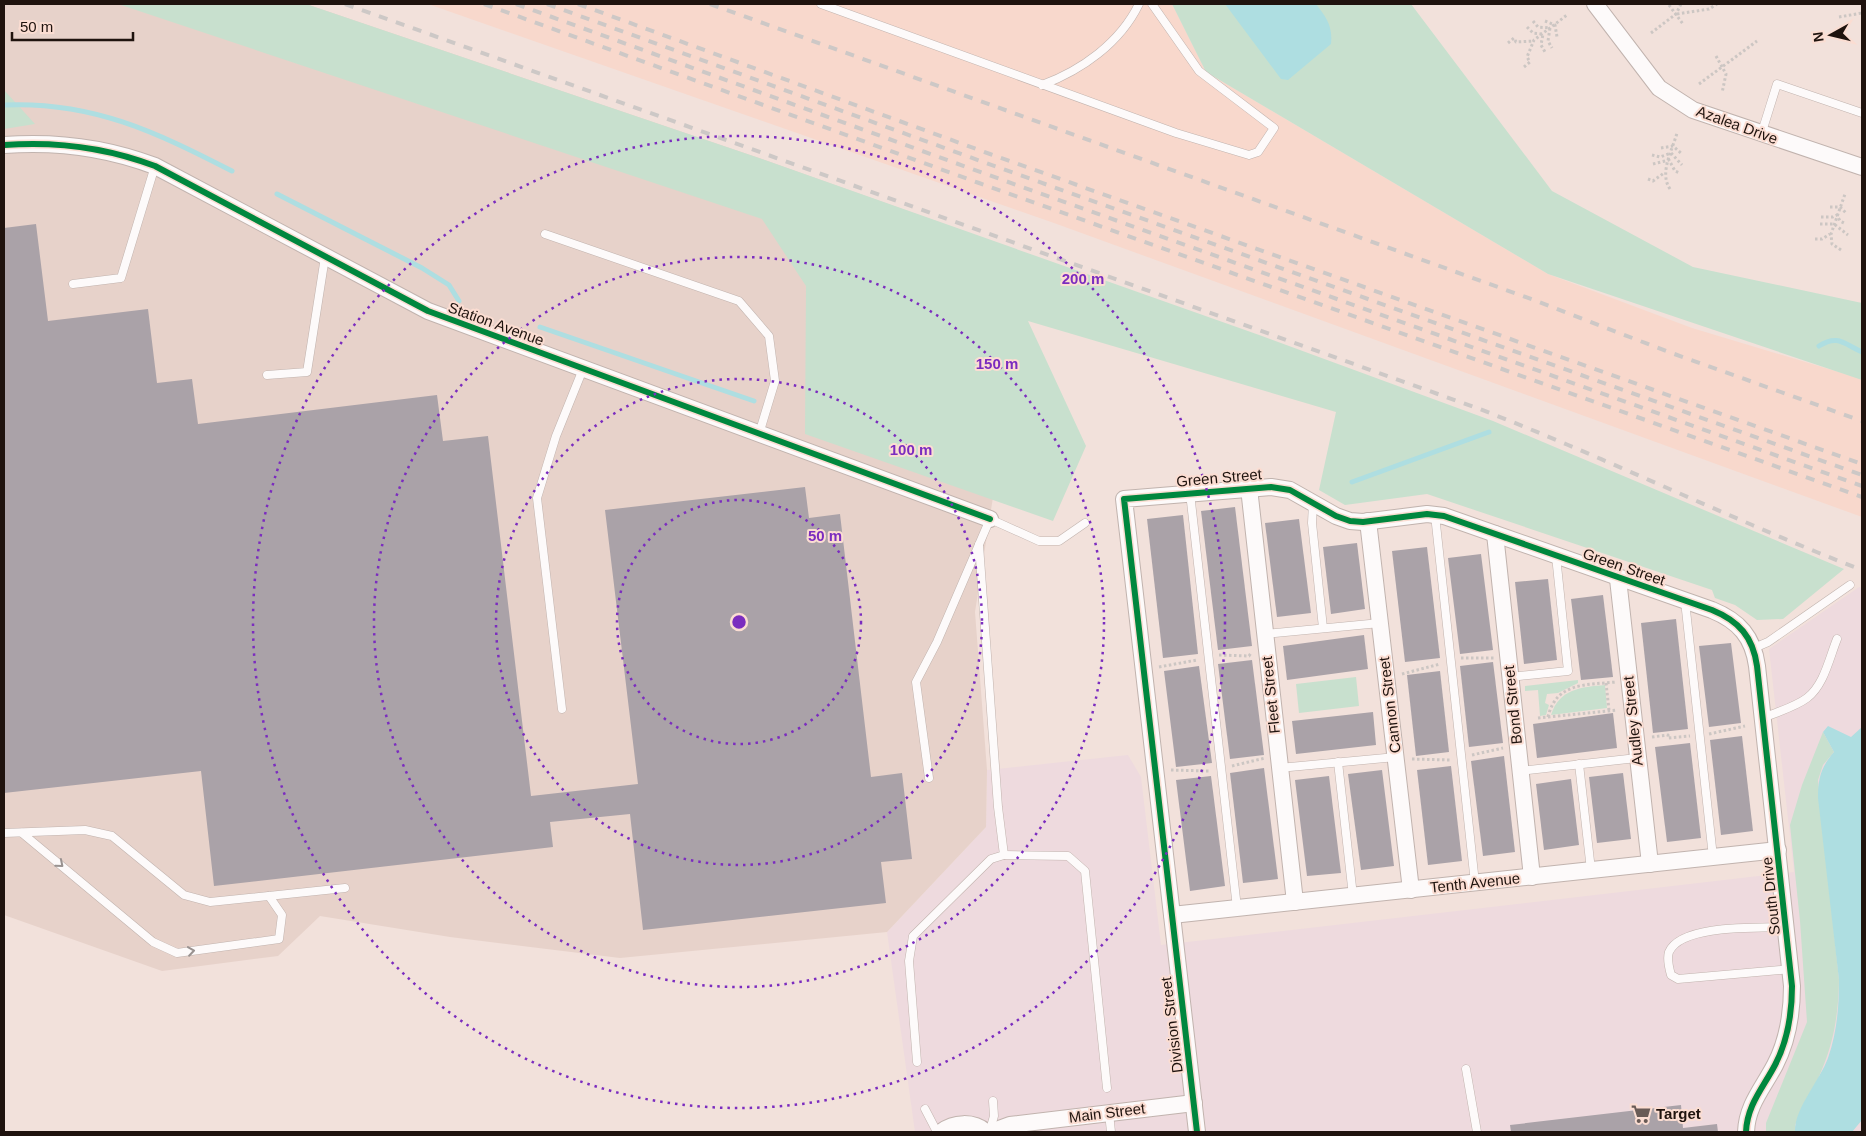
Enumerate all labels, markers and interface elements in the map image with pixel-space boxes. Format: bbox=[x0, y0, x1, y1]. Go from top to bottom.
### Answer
scale bar bbox=[12, 10, 134, 42]
north arrow bbox=[1806, 10, 1856, 60]
text: 50 m bbox=[20, 18, 53, 35]
text: N bbox=[1809, 31, 1827, 43]
street label: Azalea Drive bbox=[1694, 102, 1780, 147]
text: 200 m bbox=[1062, 270, 1104, 287]
street label: Station Avenue bbox=[446, 298, 546, 349]
text: 150 m bbox=[976, 355, 1018, 372]
text: 100 m bbox=[890, 441, 932, 458]
street label: Green Street bbox=[1175, 465, 1263, 490]
text: 50 m bbox=[808, 527, 842, 544]
street label: Green Street bbox=[1581, 545, 1668, 589]
centre of rings bbox=[730, 613, 748, 631]
street label: Fleet Street bbox=[1258, 655, 1283, 735]
street label: Cannon Street bbox=[1375, 655, 1404, 754]
street label: Bond Street bbox=[1500, 664, 1525, 745]
street label: Audley Street bbox=[1619, 675, 1646, 767]
street label: South Drive bbox=[1758, 856, 1783, 936]
one-way arrow bbox=[54, 858, 63, 867]
street label: Tenth Avenue bbox=[1429, 869, 1521, 896]
one-way arrow bbox=[187, 947, 195, 957]
street label: Division Street bbox=[1157, 975, 1186, 1074]
street label: Main Street bbox=[1068, 1099, 1147, 1126]
supermarket icon: Target bbox=[1630, 1103, 1652, 1125]
place label: Target bbox=[1656, 1105, 1701, 1122]

